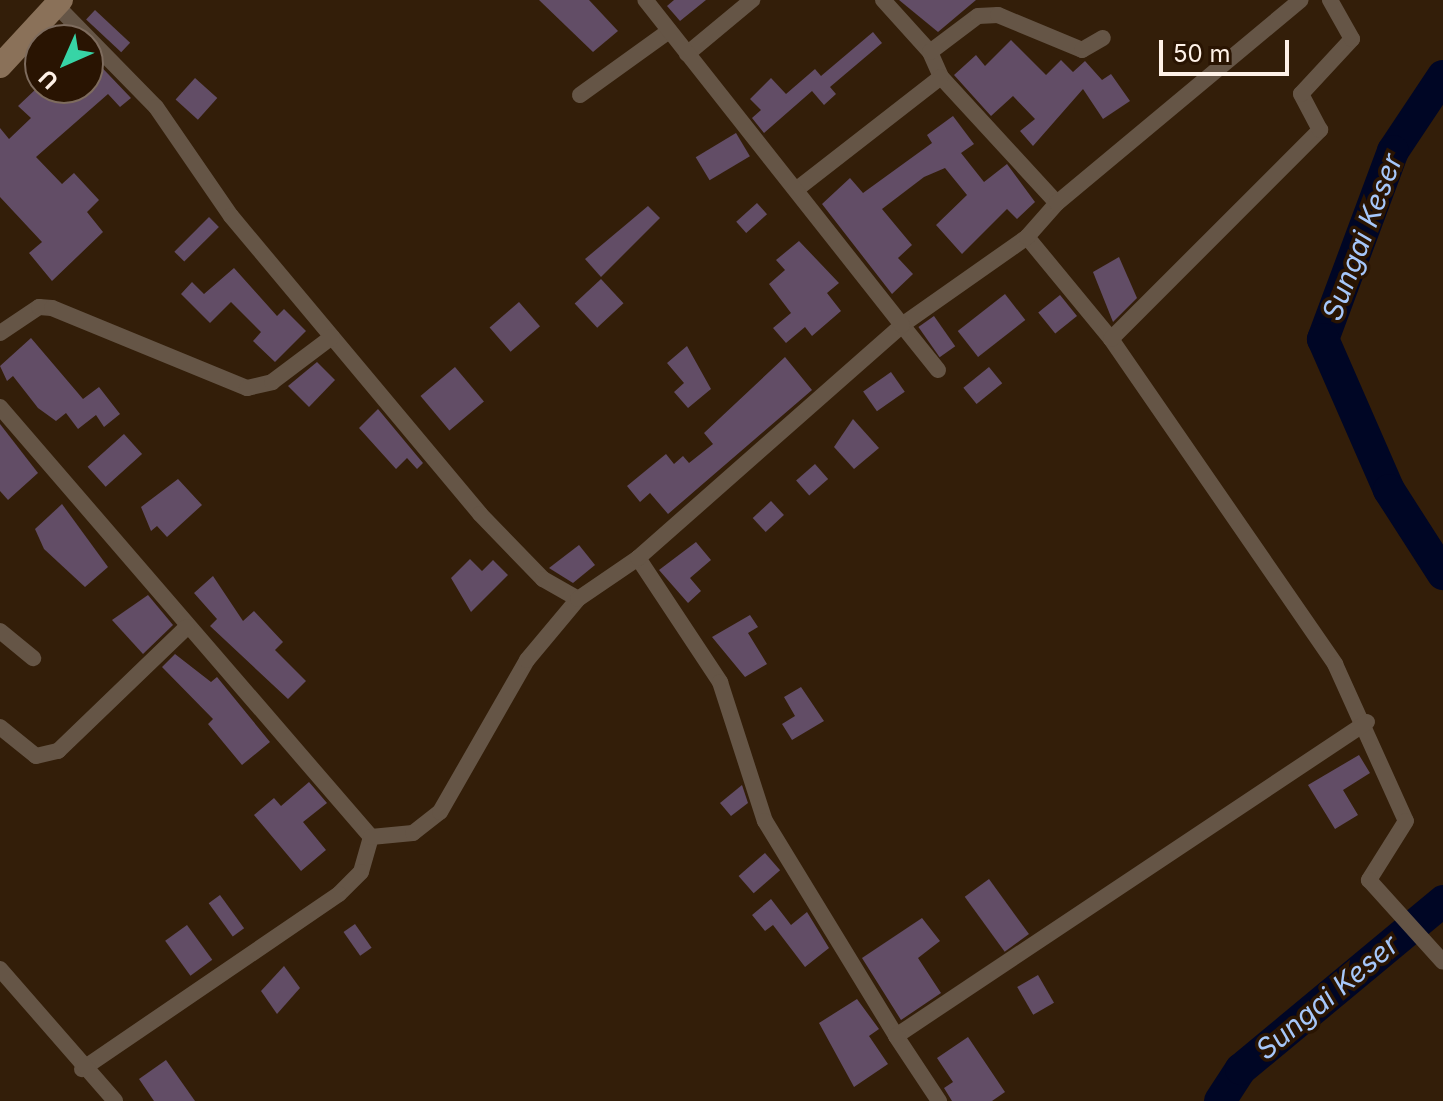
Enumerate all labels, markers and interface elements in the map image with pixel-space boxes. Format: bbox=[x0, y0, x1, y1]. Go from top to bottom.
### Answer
north arrow bbox=[24, 24, 104, 104]
scale bar bbox=[1163, 24, 1293, 74]
text: 50 m bbox=[1173, 39, 1231, 68]
text: U bbox=[34, 65, 63, 94]
water label: Sungai Keser bbox=[1315, 149, 1409, 325]
water label: Sungai Keser bbox=[1249, 928, 1405, 1066]

